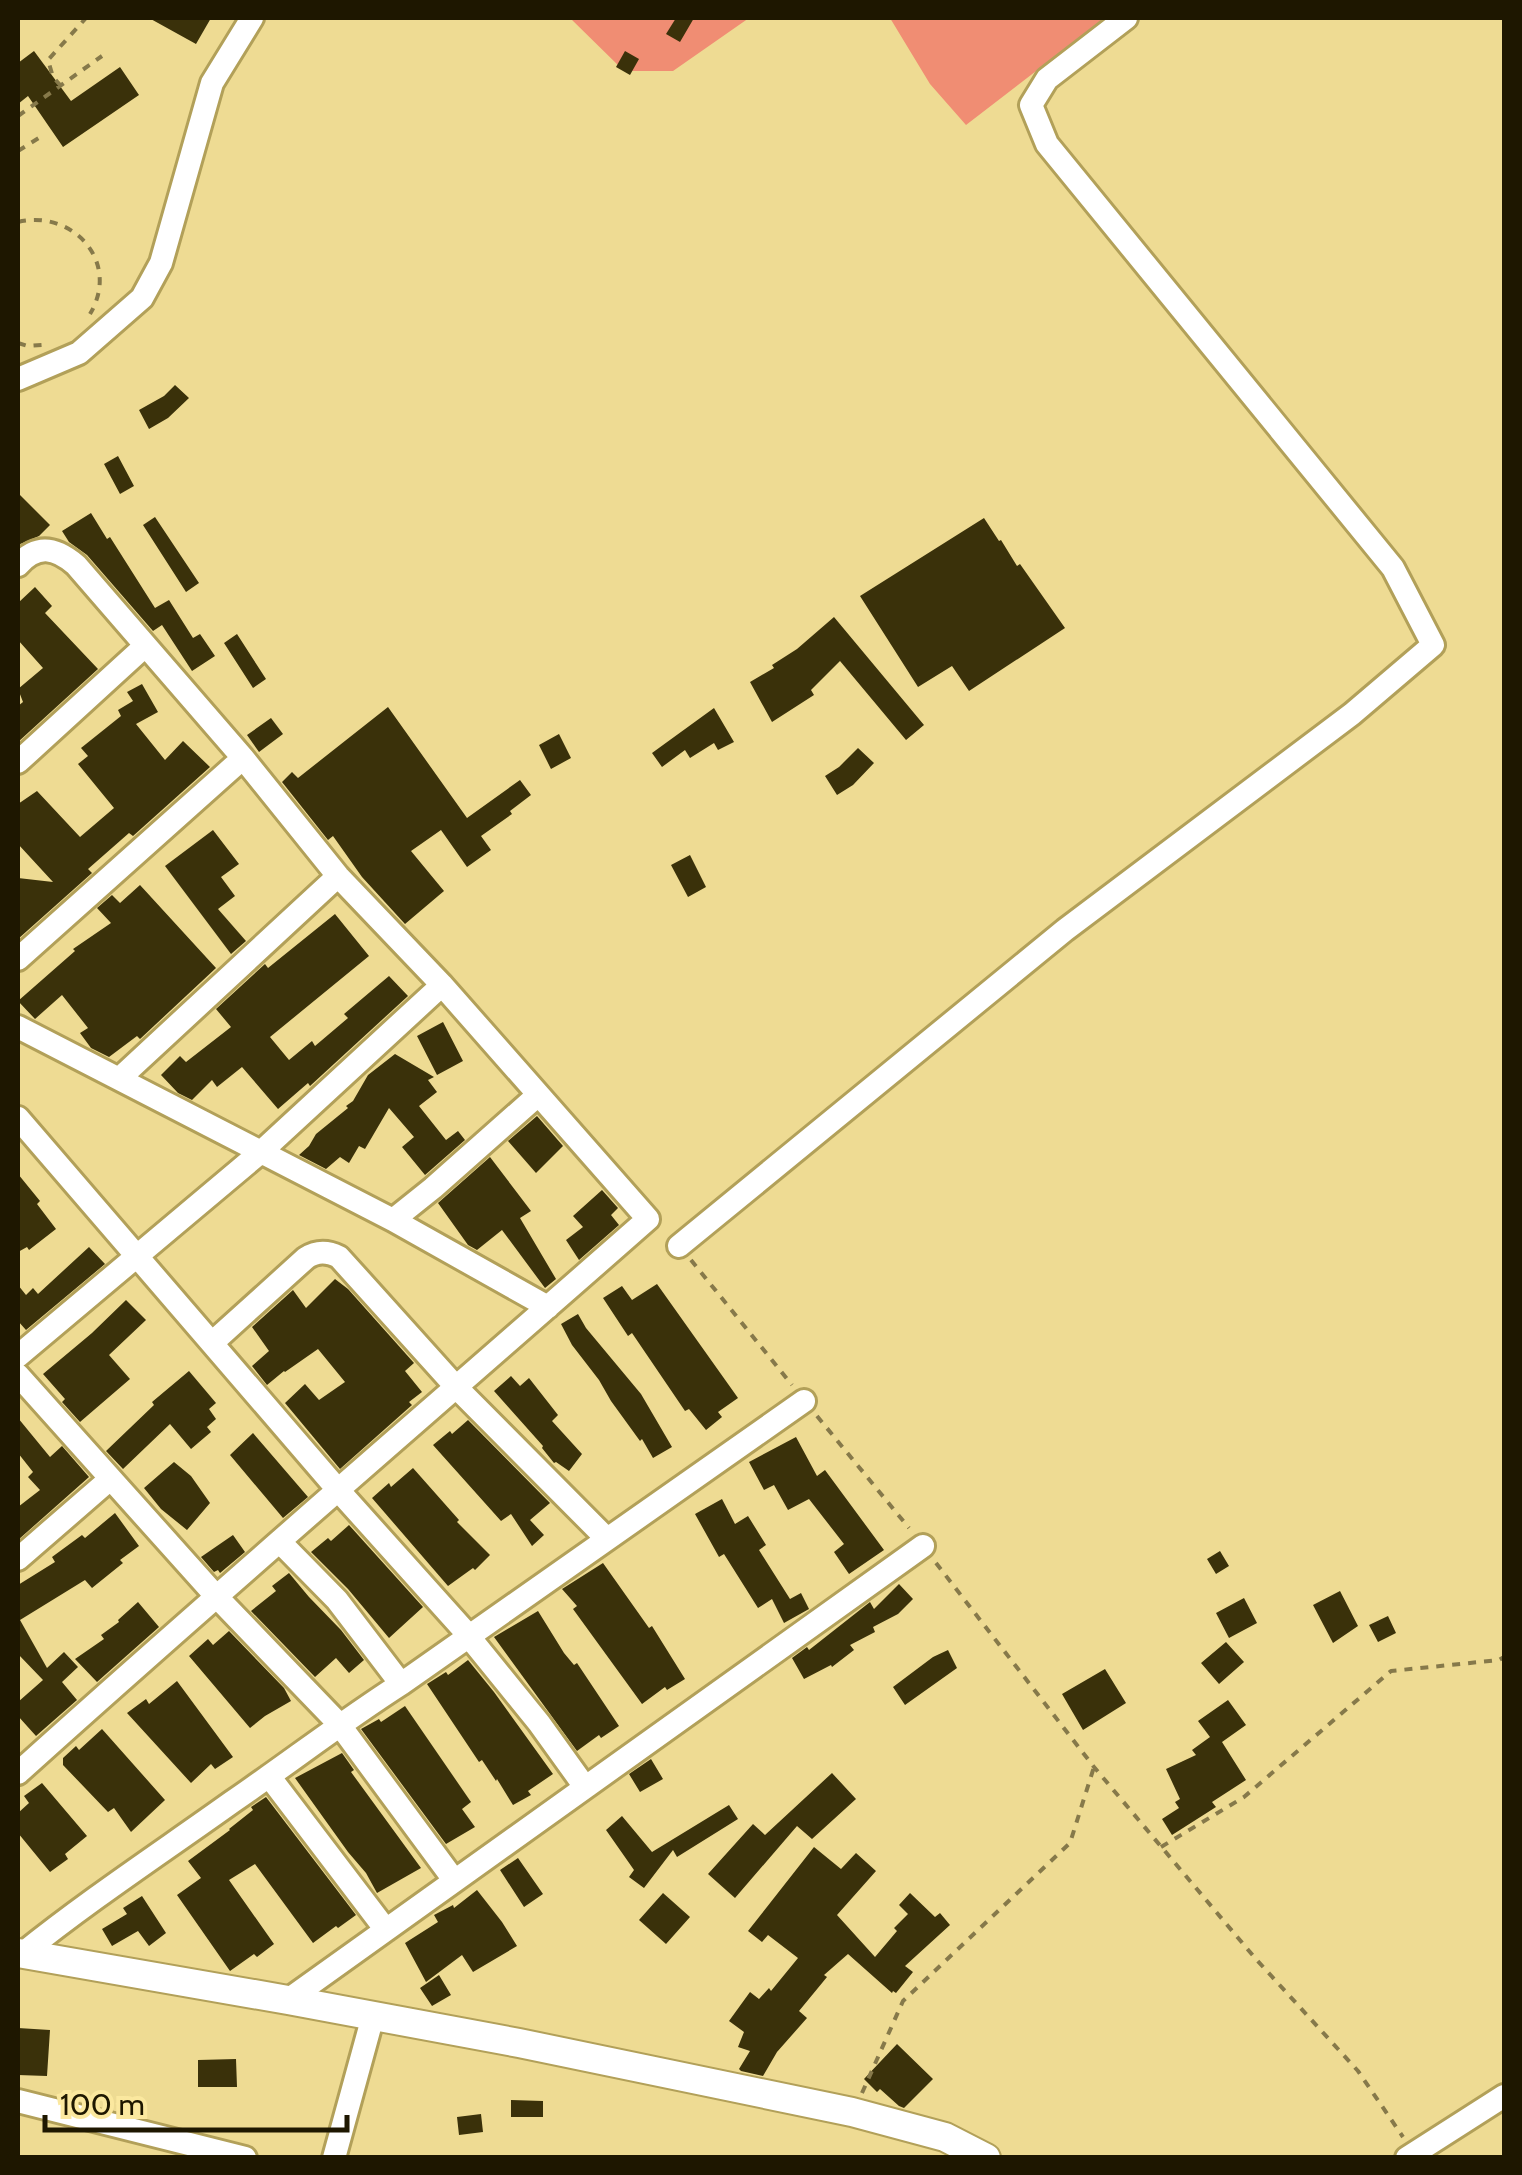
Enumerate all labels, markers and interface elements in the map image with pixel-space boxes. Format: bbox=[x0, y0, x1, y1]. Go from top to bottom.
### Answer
scale bar bbox=[45, 2070, 348, 2132]
text: 100 m bbox=[60, 2086, 145, 2123]

